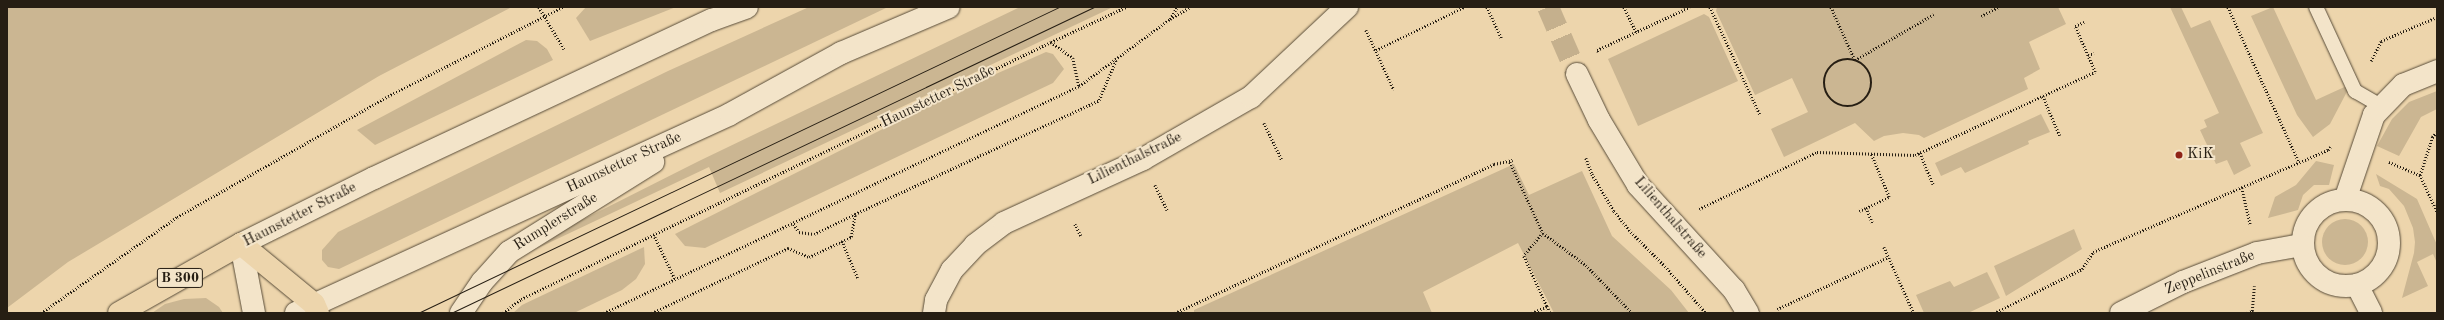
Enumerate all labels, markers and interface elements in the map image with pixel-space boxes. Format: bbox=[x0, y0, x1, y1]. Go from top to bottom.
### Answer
street label: Haunstetter Straße bbox=[878, 62, 998, 132]
street label: Haunstetter Straße bbox=[564, 129, 684, 197]
street label: Lilienthalstraße bbox=[1085, 129, 1185, 189]
place label: KiK bbox=[2187, 146, 2214, 164]
marker: KiK bbox=[2174, 150, 2184, 160]
street label: Lilienthalstraße bbox=[1630, 174, 1710, 262]
street label: Haunstetter Straße bbox=[240, 179, 360, 251]
street label: Rumplerstraße bbox=[511, 189, 601, 255]
street label: Zeppelinstraße bbox=[2162, 247, 2258, 299]
road number: B 300 bbox=[156, 266, 204, 290]

